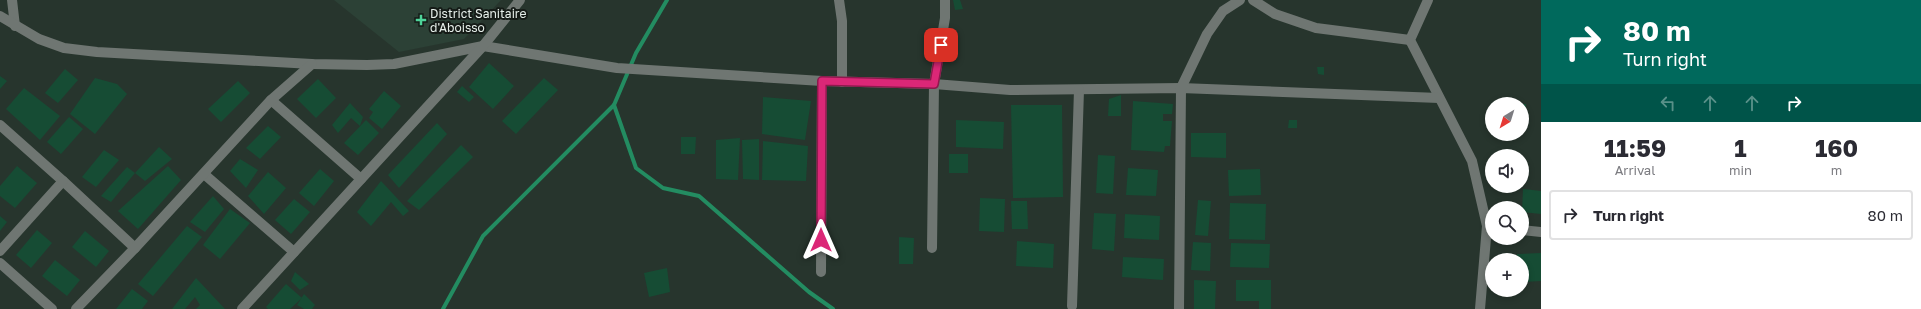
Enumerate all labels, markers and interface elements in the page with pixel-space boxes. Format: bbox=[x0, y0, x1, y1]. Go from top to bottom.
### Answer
place label: District Sanitaire d'Aboisso bbox=[430, 6, 526, 35]
marker: District Sanitaire d'Aboisso bbox=[415, 14, 427, 26]
text: 80 m bbox=[1623, 14, 1691, 47]
icon: right bbox=[1557, 16, 1609, 68]
pin bbox=[924, 28, 958, 62]
icon: arrive bbox=[930, 34, 952, 56]
text: Turn right bbox=[1623, 48, 1707, 70]
icon: left bbox=[1657, 92, 1679, 114]
icon: ahead bbox=[1699, 92, 1721, 114]
icon: ahead bbox=[1741, 92, 1763, 114]
icon: right bbox=[1783, 92, 1805, 114]
north arrow bbox=[1485, 97, 1529, 141]
map controls bbox=[1485, 97, 1529, 297]
text: 11:59 bbox=[1604, 133, 1666, 162]
text: 1 bbox=[1734, 133, 1747, 162]
text: 160 bbox=[1815, 133, 1858, 162]
button: sound bbox=[1485, 149, 1529, 193]
text: Arrival bbox=[1615, 162, 1655, 178]
text: min bbox=[1729, 162, 1752, 178]
text: m bbox=[1831, 162, 1842, 178]
button: search bbox=[1485, 201, 1529, 245]
icon: right bbox=[1559, 204, 1581, 226]
text: Turn right bbox=[1593, 206, 1664, 224]
text: 80 m bbox=[1868, 206, 1903, 224]
position arrow bbox=[800, 219, 842, 261]
button: + bbox=[1485, 253, 1529, 297]

